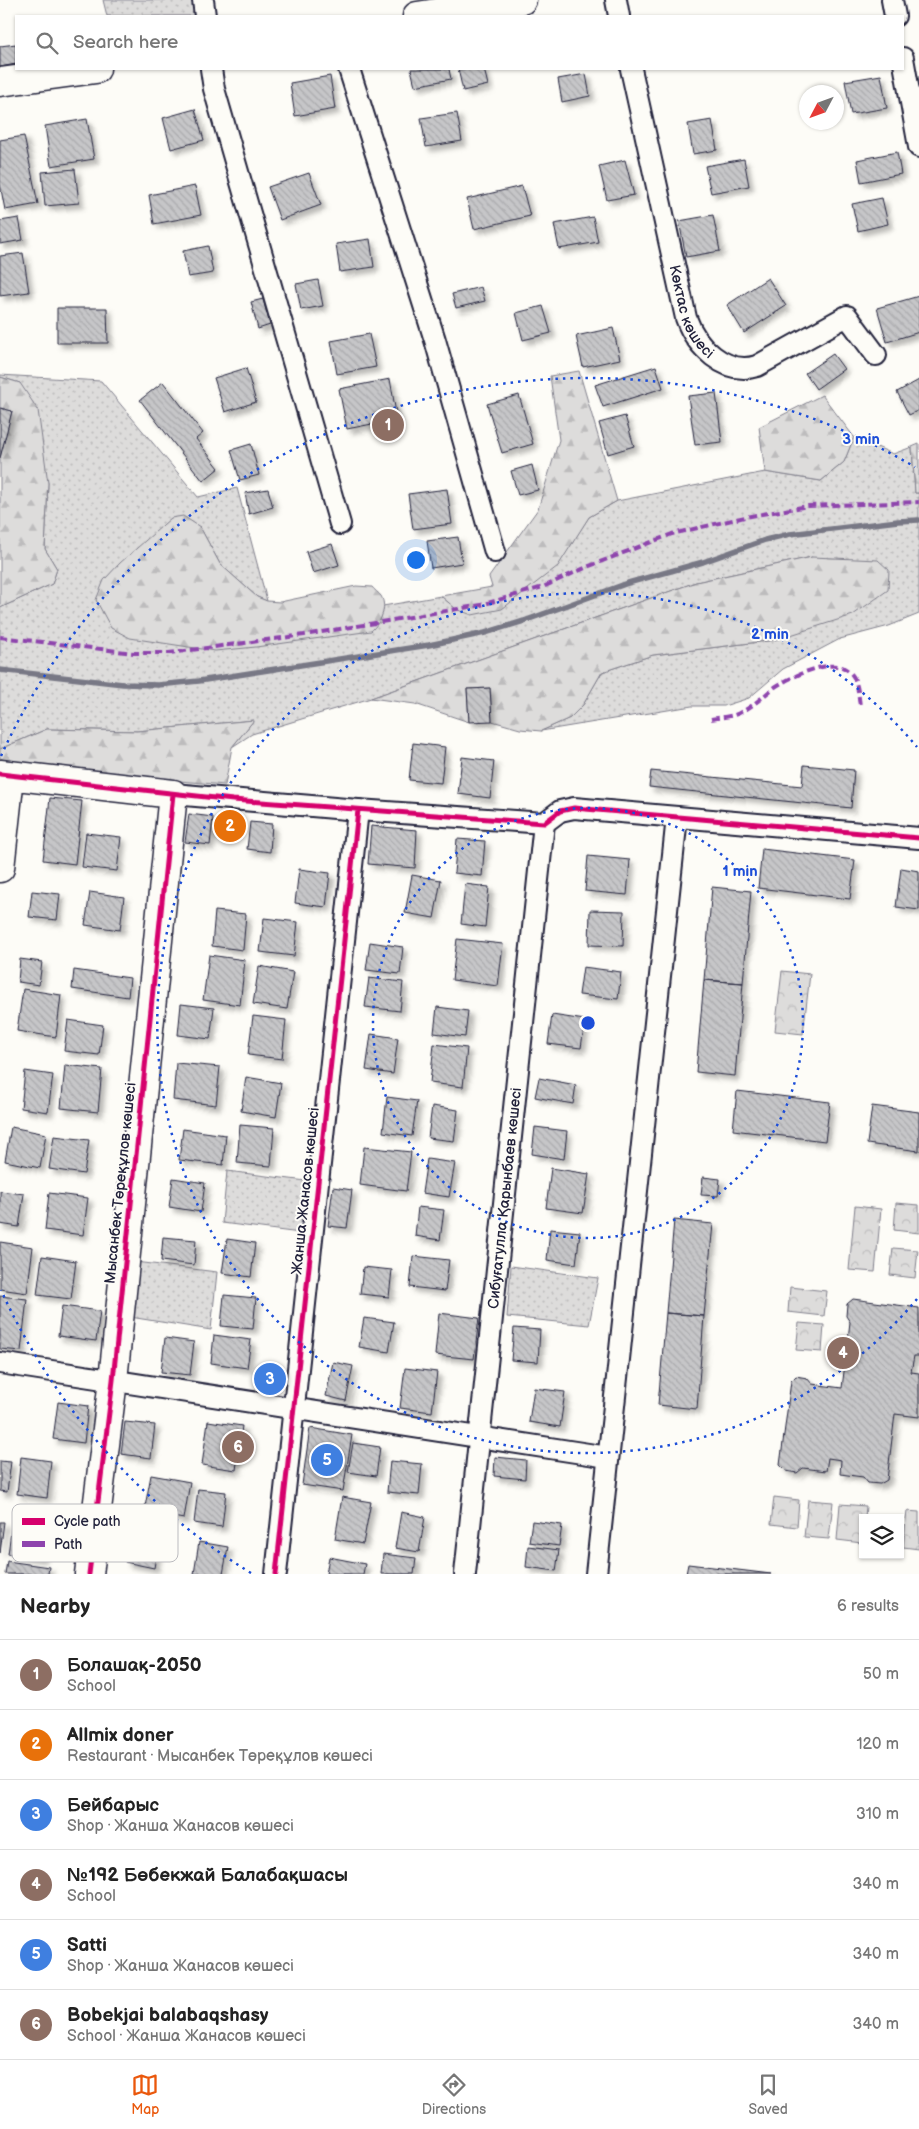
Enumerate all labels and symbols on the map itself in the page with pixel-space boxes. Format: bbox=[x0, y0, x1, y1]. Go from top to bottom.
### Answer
north arrow bbox=[799, 85, 844, 130]
street label: Көктас көшесі bbox=[665, 263, 718, 363]
pin: 1 bbox=[372, 406, 404, 444]
text: 3 min bbox=[842, 430, 880, 449]
your location bbox=[403, 547, 429, 573]
text: 2 min bbox=[751, 625, 789, 644]
pin: 2 bbox=[214, 807, 246, 845]
text: 1 min bbox=[722, 862, 758, 881]
centre of rings bbox=[579, 1014, 597, 1032]
street label: Мысанбек Төреқұлов көшесі bbox=[100, 1081, 141, 1285]
street label: Сибуғатулла Қарынбаев көшесі bbox=[484, 1087, 526, 1310]
street label: Жанша Жанасов көшесі bbox=[287, 1106, 324, 1276]
pin: 4 bbox=[827, 1334, 859, 1372]
pin: 3 bbox=[254, 1360, 286, 1398]
pin: 6 bbox=[222, 1428, 254, 1466]
pin: 5 bbox=[311, 1441, 343, 1479]
legend bbox=[12, 1504, 178, 1562]
text: Cycle path bbox=[54, 1513, 121, 1530]
text: Path bbox=[54, 1536, 82, 1553]

